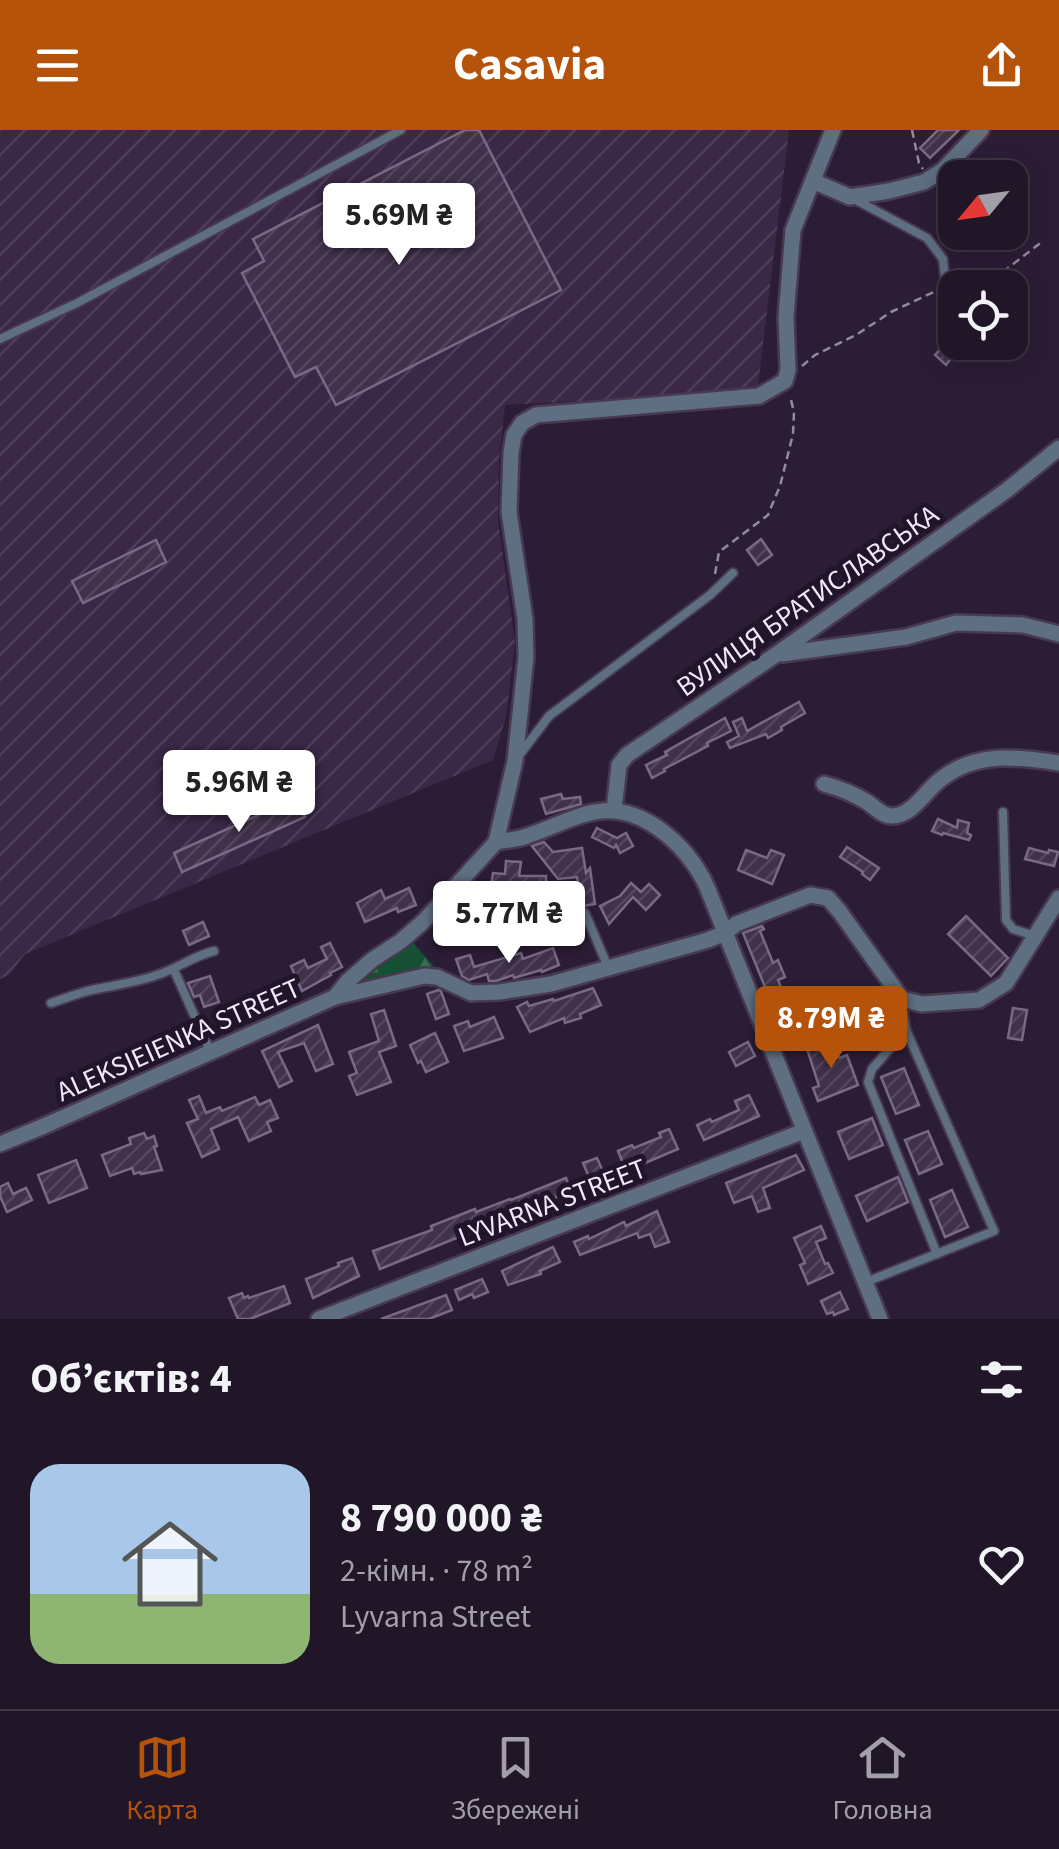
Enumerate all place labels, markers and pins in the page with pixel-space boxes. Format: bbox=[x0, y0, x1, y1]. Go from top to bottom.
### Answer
pin: 5.69M ₴ bbox=[307, 183, 491, 268]
pin: 5.96M ₴ bbox=[147, 750, 331, 835]
pin: 5.77M ₴ bbox=[417, 881, 601, 966]
pin: 8.79M ₴ bbox=[739, 986, 923, 1071]

